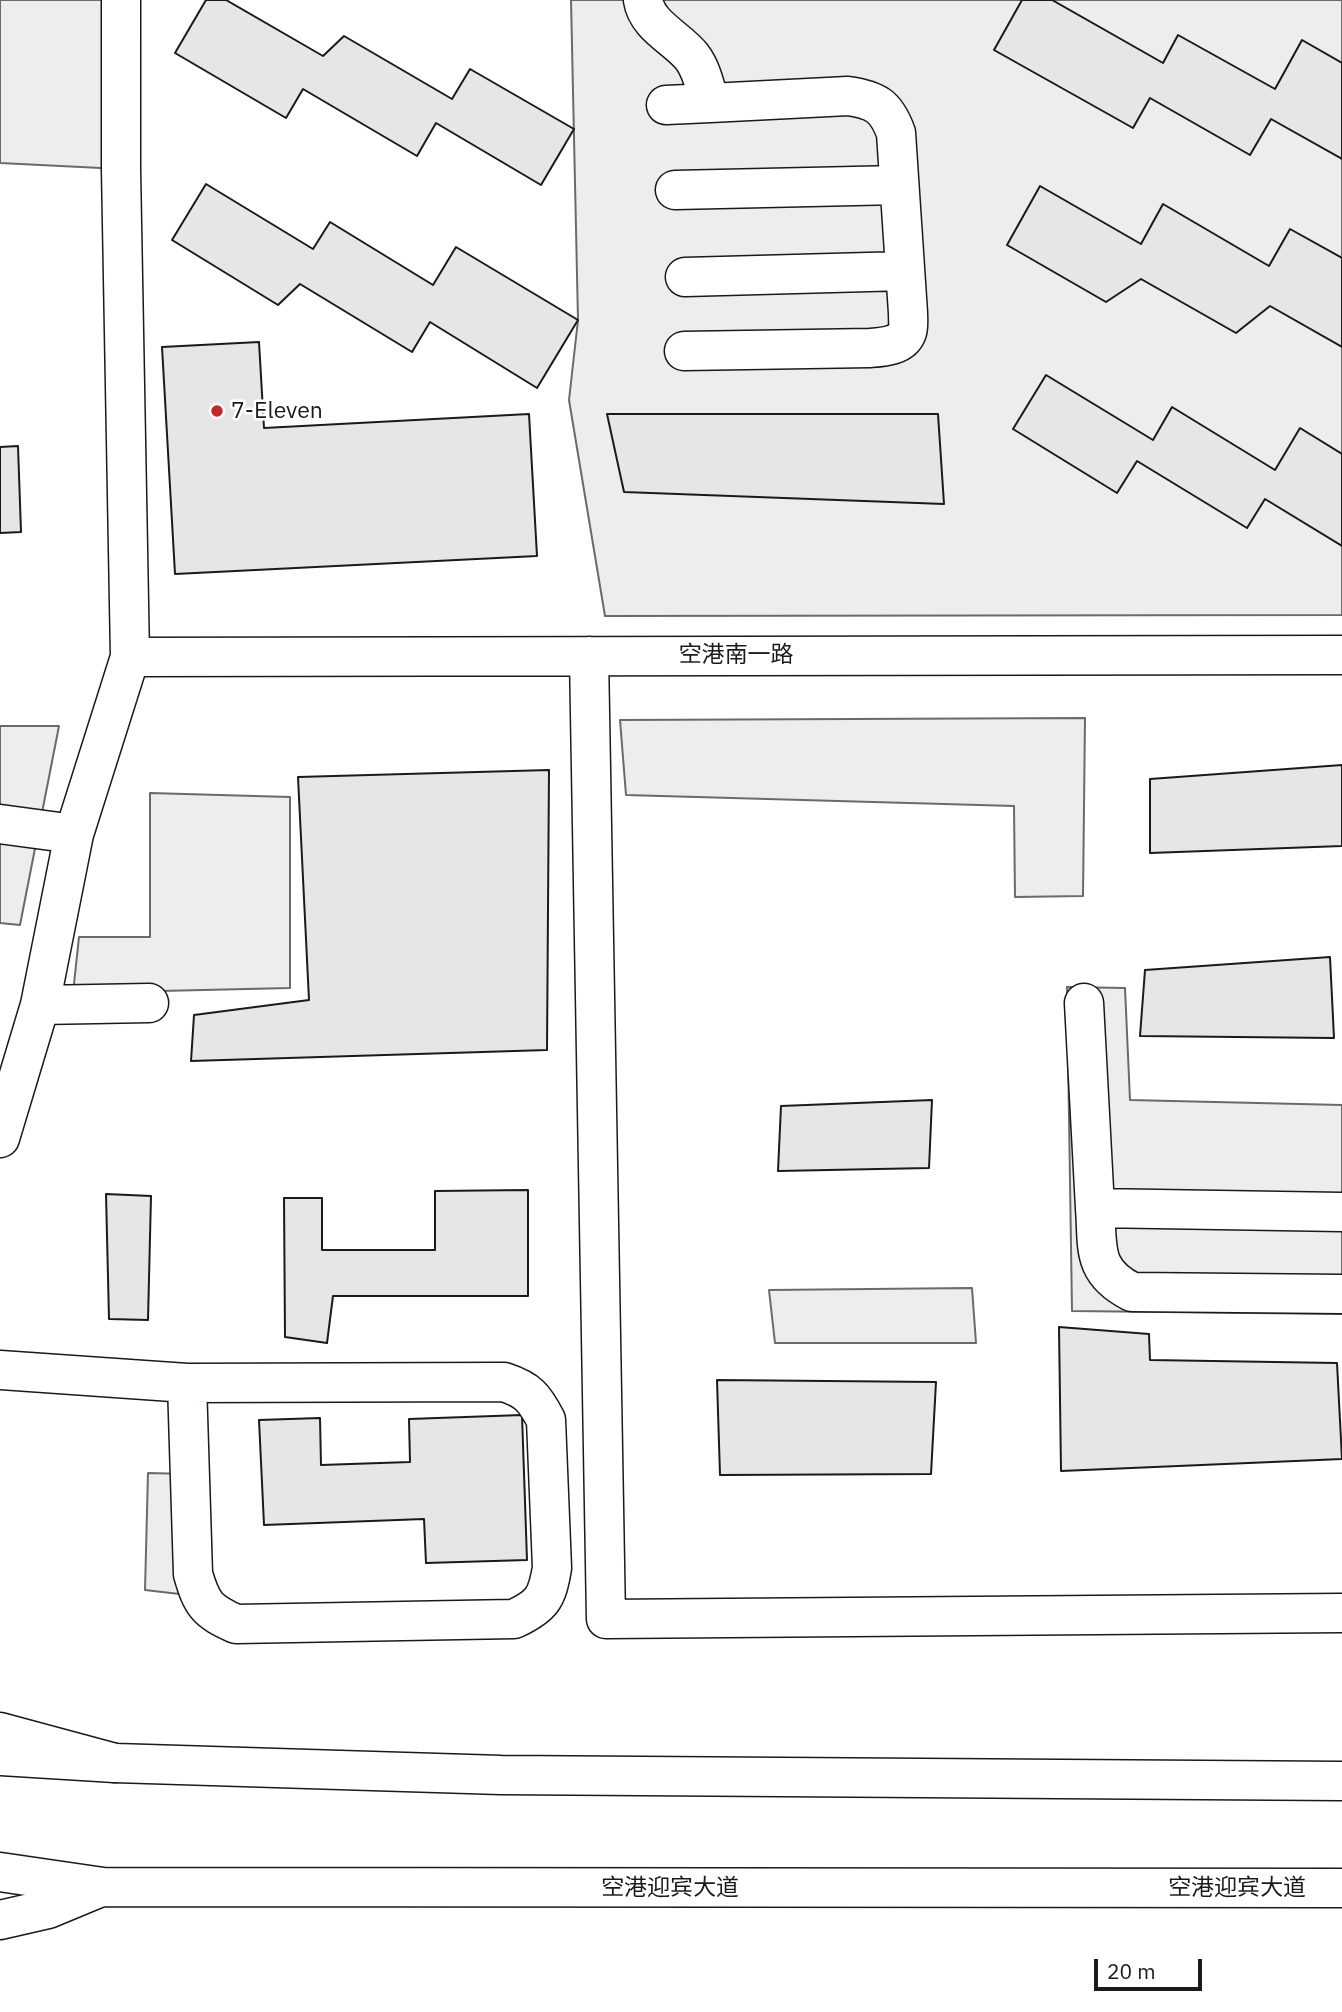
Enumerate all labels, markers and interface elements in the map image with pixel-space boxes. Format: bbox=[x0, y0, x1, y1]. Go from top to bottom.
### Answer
place label: 7-Eleven bbox=[231, 397, 323, 425]
marker: 7-Eleven bbox=[209, 403, 225, 419]
street label: 空港南一路 bbox=[679, 641, 793, 669]
street label: 空港迎宾大道 bbox=[601, 1874, 739, 1902]
street label: 空港迎宾大道 bbox=[1168, 1874, 1306, 1902]
scale bar bbox=[1097, 1946, 1206, 1990]
text: 20 m bbox=[1107, 1957, 1156, 1985]

